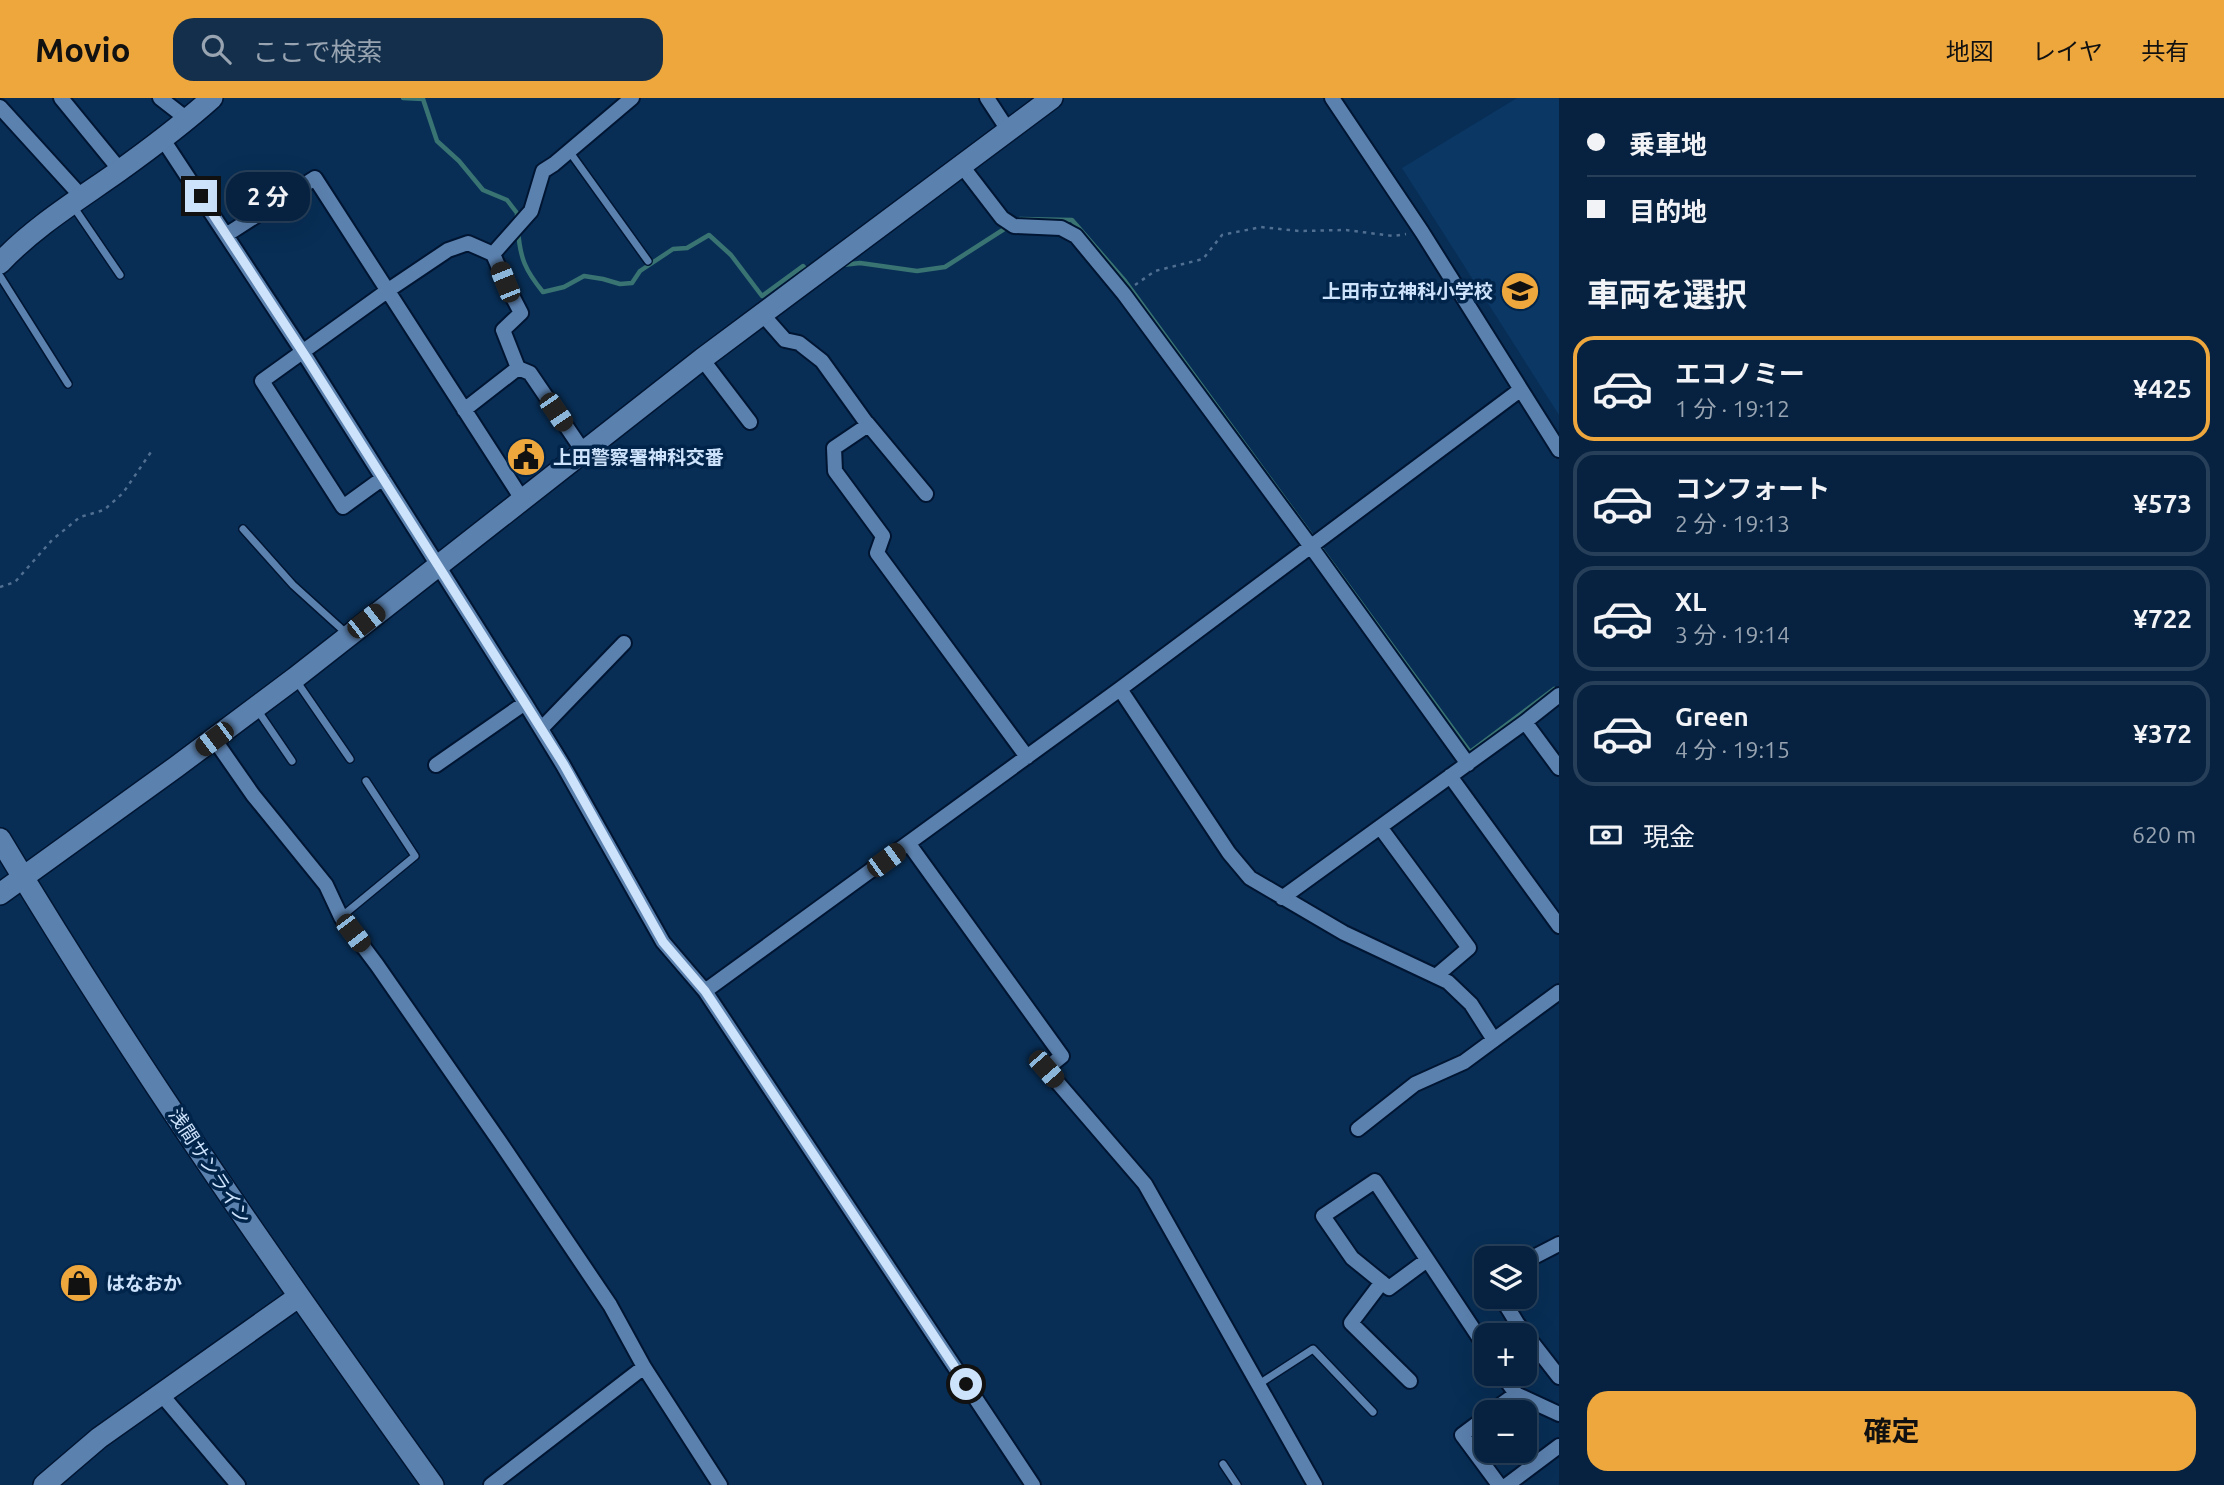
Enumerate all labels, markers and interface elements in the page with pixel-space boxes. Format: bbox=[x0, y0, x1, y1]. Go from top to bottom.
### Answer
search box bbox=[173, 18, 663, 81]
icon: search bbox=[197, 30, 235, 68]
text: Movio bbox=[35, 31, 131, 68]
text: ここで検索 bbox=[253, 37, 383, 66]
text: 地図 bbox=[1946, 38, 1994, 65]
text: レイヤ bbox=[2032, 38, 2103, 65]
text: 共有 bbox=[2141, 38, 2189, 65]
text: 乗車地 bbox=[1629, 130, 1707, 159]
callout: 2 分 bbox=[226, 172, 310, 220]
route end bbox=[185, 180, 217, 212]
text: 2 分 bbox=[247, 184, 289, 209]
text: 目的地 bbox=[1629, 197, 1707, 226]
car bbox=[488, 259, 523, 305]
school or university icon: 上田市立神科小学校 bbox=[1499, 270, 1541, 312]
text: 車両を選択 bbox=[1587, 276, 1747, 312]
place label: 上田市立神科小学校 bbox=[1322, 280, 1493, 302]
icon: car bbox=[1591, 357, 1654, 420]
text: エコノミー bbox=[1675, 359, 1805, 388]
text: ¥425 bbox=[2133, 374, 2192, 403]
car bbox=[536, 389, 577, 435]
text: 1 分 · 19:12 bbox=[1675, 396, 1790, 421]
public building icon: 上田警察署神科交番 bbox=[505, 436, 547, 478]
place label: 上田警察署神科交番 bbox=[553, 446, 724, 468]
icon: car bbox=[1591, 472, 1654, 535]
text: コンフォート bbox=[1675, 474, 1830, 503]
text: ¥573 bbox=[2133, 489, 2192, 518]
text: 2 分 · 19:13 bbox=[1675, 511, 1790, 536]
icon: car bbox=[1591, 587, 1654, 650]
text: XL bbox=[1675, 587, 1706, 616]
car bbox=[343, 600, 390, 642]
text: ¥722 bbox=[2133, 604, 2192, 633]
text: 3 分 · 19:14 bbox=[1675, 622, 1790, 647]
icon: car bbox=[1591, 702, 1654, 765]
text: Green bbox=[1675, 702, 1749, 731]
car bbox=[191, 718, 238, 760]
text: ¥372 bbox=[2133, 719, 2192, 748]
text: 4 分 · 19:15 bbox=[1675, 737, 1790, 762]
icon: cash bbox=[1587, 816, 1625, 854]
text: 現金 bbox=[1643, 822, 1695, 851]
text: 620 m bbox=[2132, 822, 2196, 847]
car bbox=[863, 839, 910, 881]
car bbox=[332, 910, 375, 956]
car bbox=[1025, 1046, 1068, 1092]
street label: 浅間サンライン bbox=[165, 1104, 255, 1228]
map controls bbox=[1474, 1246, 1537, 1463]
button: layers bbox=[1474, 1246, 1537, 1309]
shop icon: はなおか bbox=[58, 1262, 100, 1304]
place label: はなおか bbox=[106, 1272, 182, 1294]
button: + bbox=[1474, 1323, 1537, 1386]
route start bbox=[950, 1368, 982, 1400]
button: 確定 bbox=[1587, 1391, 2196, 1471]
button: − bbox=[1474, 1400, 1537, 1463]

